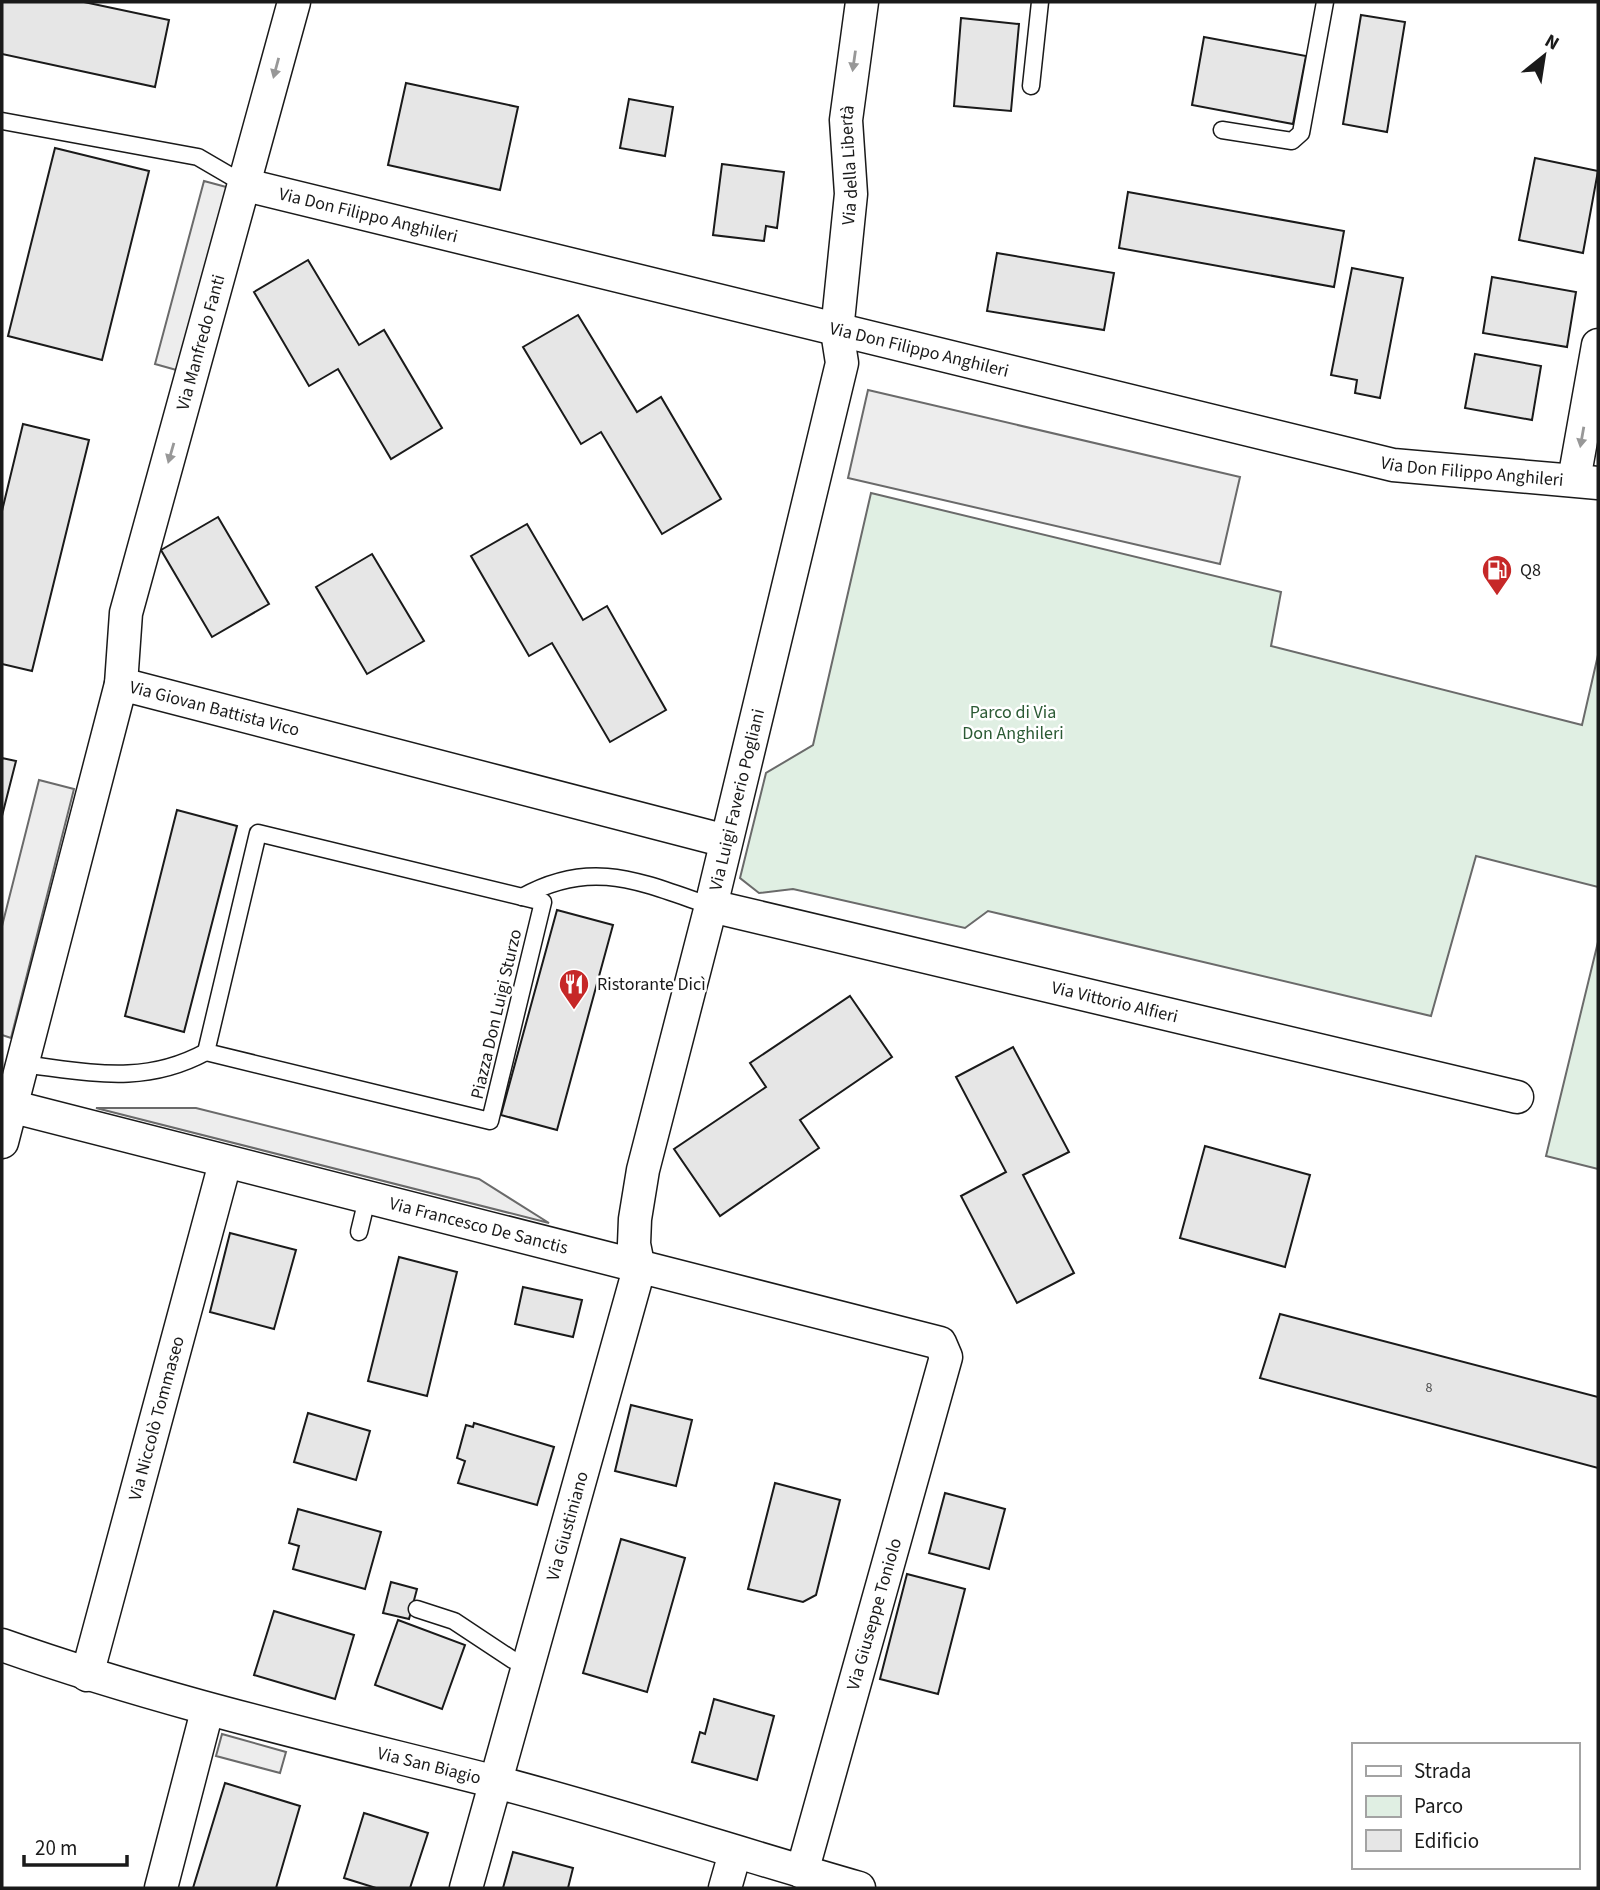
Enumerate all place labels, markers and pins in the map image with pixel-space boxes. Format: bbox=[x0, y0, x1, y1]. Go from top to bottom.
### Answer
fuel station icon: Q8 bbox=[1480, 553, 1514, 597]
place label: Q8 bbox=[1520, 558, 1541, 583]
restaurant icon: Ristorante Dicì bbox=[557, 967, 591, 1011]
place label: Ristorante Dicì bbox=[597, 972, 706, 997]

